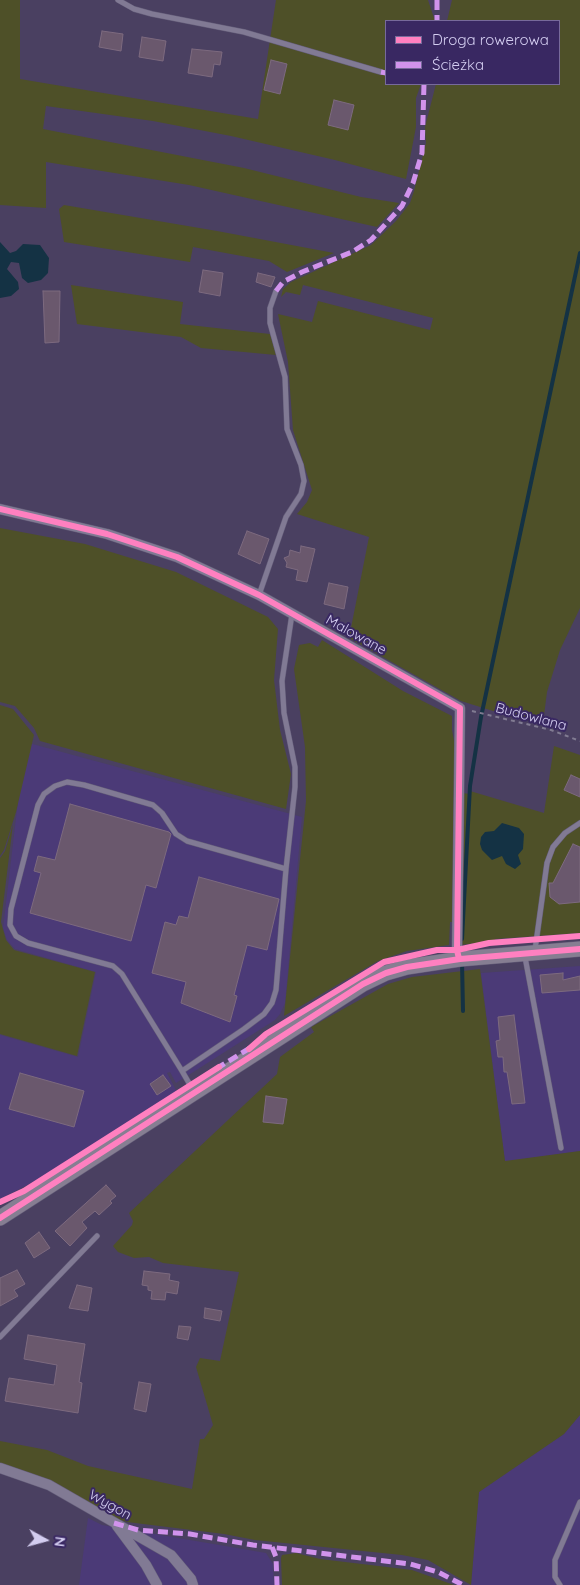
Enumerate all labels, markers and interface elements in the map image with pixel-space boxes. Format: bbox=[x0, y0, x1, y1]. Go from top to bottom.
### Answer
legend bbox=[385, 20, 560, 85]
text: Droga rowerowa bbox=[432, 30, 549, 49]
text: Ścieżka bbox=[432, 55, 484, 74]
street label: Malowane bbox=[323, 611, 389, 659]
street label: Budowlana bbox=[494, 699, 568, 735]
street label: Wygon bbox=[86, 1486, 134, 1524]
north arrow bbox=[20, 1515, 70, 1565]
text: N bbox=[50, 1536, 69, 1548]

